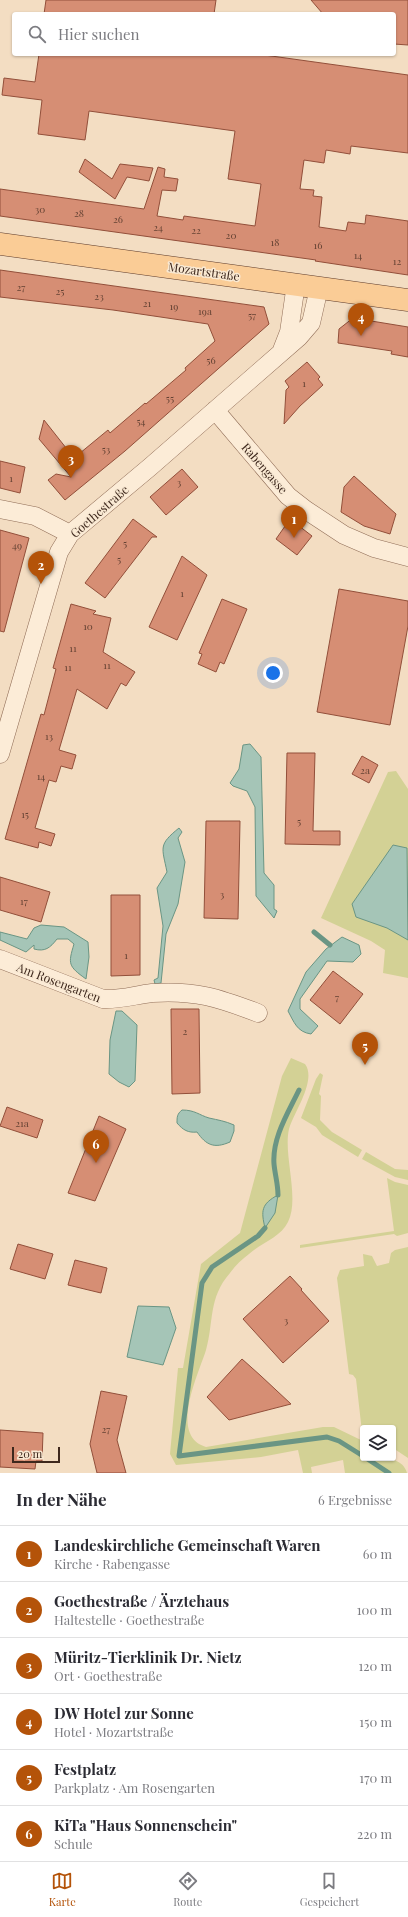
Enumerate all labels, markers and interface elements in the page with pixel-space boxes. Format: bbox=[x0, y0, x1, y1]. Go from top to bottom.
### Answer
search box bbox=[12, 12, 396, 56]
icon: search bbox=[26, 23, 48, 45]
text: Hier suchen bbox=[58, 24, 140, 44]
house number: 30 bbox=[35, 202, 45, 216]
house number: 28 bbox=[74, 206, 84, 220]
house number: 26 bbox=[113, 212, 123, 226]
house number: 24 bbox=[153, 220, 163, 234]
house number: 22 bbox=[191, 223, 201, 237]
house number: 20 bbox=[226, 228, 236, 242]
house number: 18 bbox=[271, 235, 279, 249]
house number: 16 bbox=[314, 238, 322, 252]
house number: 14 bbox=[354, 248, 362, 262]
house number: 12 bbox=[393, 254, 401, 268]
street label: Mozartstraße bbox=[167, 258, 241, 284]
house number: 27 bbox=[17, 280, 25, 294]
house number: 25 bbox=[56, 284, 64, 298]
house number: 23 bbox=[94, 289, 104, 303]
house number: 21 bbox=[143, 296, 152, 310]
house number: 19 bbox=[170, 299, 178, 313]
pin: 4 bbox=[348, 303, 374, 336]
house number: 19a bbox=[198, 304, 212, 318]
house number: 57 bbox=[248, 308, 256, 322]
house number: 56 bbox=[206, 353, 216, 367]
house number: 1 bbox=[302, 376, 306, 390]
house number: 55 bbox=[166, 391, 174, 405]
house number: 54 bbox=[136, 414, 146, 428]
street label: Rabengasse bbox=[238, 439, 292, 497]
house number: 53 bbox=[102, 442, 111, 456]
pin: 3 bbox=[58, 445, 84, 478]
house number: 1 bbox=[9, 471, 13, 485]
house number: 3 bbox=[177, 475, 182, 489]
street label: Goethestraße bbox=[66, 481, 132, 541]
pin: 1 bbox=[281, 505, 307, 538]
house number: 5 bbox=[123, 536, 127, 550]
house number: 49 bbox=[12, 538, 22, 552]
pin: 2 bbox=[28, 551, 54, 584]
house number: 5 bbox=[117, 552, 121, 566]
house number: 1 bbox=[180, 586, 184, 600]
house number: 10 bbox=[83, 619, 93, 633]
house number: 11 bbox=[69, 641, 77, 655]
house number: 11 bbox=[103, 658, 111, 672]
house number: 11 bbox=[64, 660, 72, 674]
your location bbox=[263, 663, 283, 683]
house number: 13 bbox=[45, 729, 54, 743]
house number: 2a bbox=[360, 763, 370, 777]
house number: 14 bbox=[37, 769, 45, 783]
house number: 15 bbox=[21, 807, 29, 821]
house number: 5 bbox=[297, 814, 301, 828]
house number: 3 bbox=[220, 887, 225, 901]
house number: 17 bbox=[20, 894, 28, 908]
house number: 1 bbox=[124, 948, 128, 962]
street label: Am Rosengarten bbox=[14, 958, 103, 1005]
house number: 7 bbox=[335, 990, 339, 1004]
house number: 2 bbox=[183, 1024, 188, 1038]
pin: 5 bbox=[352, 1032, 378, 1065]
house number: 21a bbox=[15, 1116, 29, 1130]
pin: 6 bbox=[83, 1130, 109, 1163]
house number: 3 bbox=[284, 1313, 289, 1327]
house number: 27 bbox=[102, 1422, 110, 1436]
map controls bbox=[360, 1425, 396, 1461]
button: layers bbox=[360, 1425, 396, 1461]
scale bar bbox=[12, 1445, 60, 1464]
text: 20 m bbox=[18, 1446, 42, 1461]
text: In der Nähe bbox=[16, 1488, 107, 1510]
text: 6 Ergebnisse bbox=[318, 1491, 392, 1508]
text: Landeskirchliche Gemeinschaft Waren bbox=[54, 1535, 320, 1555]
text: 1 bbox=[27, 1545, 31, 1562]
text: 60 m bbox=[363, 1545, 392, 1562]
text: Kirche · Rabengasse bbox=[54, 1555, 170, 1572]
text: Goethestraße / Ärztehaus bbox=[54, 1591, 229, 1611]
text: 2 bbox=[26, 1601, 32, 1618]
text: 100 m bbox=[357, 1601, 392, 1618]
text: Haltestelle · Goethestraße bbox=[54, 1611, 204, 1628]
text: Müritz-Tierklinik Dr. Nietz bbox=[54, 1647, 242, 1667]
text: 3 bbox=[26, 1657, 32, 1674]
text: 120 m bbox=[358, 1657, 392, 1674]
text: Ort · Goethestraße bbox=[54, 1667, 162, 1684]
text: DW Hotel zur Sonne bbox=[54, 1703, 194, 1723]
text: 4 bbox=[26, 1713, 32, 1730]
text: 150 m bbox=[359, 1713, 392, 1730]
text: Hotel · Mozartstraße bbox=[54, 1723, 174, 1740]
text: Festplatz bbox=[54, 1759, 116, 1779]
text: 5 bbox=[26, 1769, 32, 1786]
text: 170 m bbox=[359, 1769, 392, 1786]
text: Parkplatz · Am Rosengarten bbox=[54, 1779, 215, 1796]
text: KiTa "Haus Sonnenschein" bbox=[54, 1815, 237, 1835]
text: 6 bbox=[25, 1825, 33, 1842]
text: 220 m bbox=[357, 1825, 392, 1842]
text: Schule bbox=[54, 1835, 93, 1852]
tab: Karte bbox=[49, 1870, 76, 1909]
tab: Route bbox=[173, 1870, 202, 1909]
tab: Gespeichert bbox=[300, 1870, 359, 1909]

